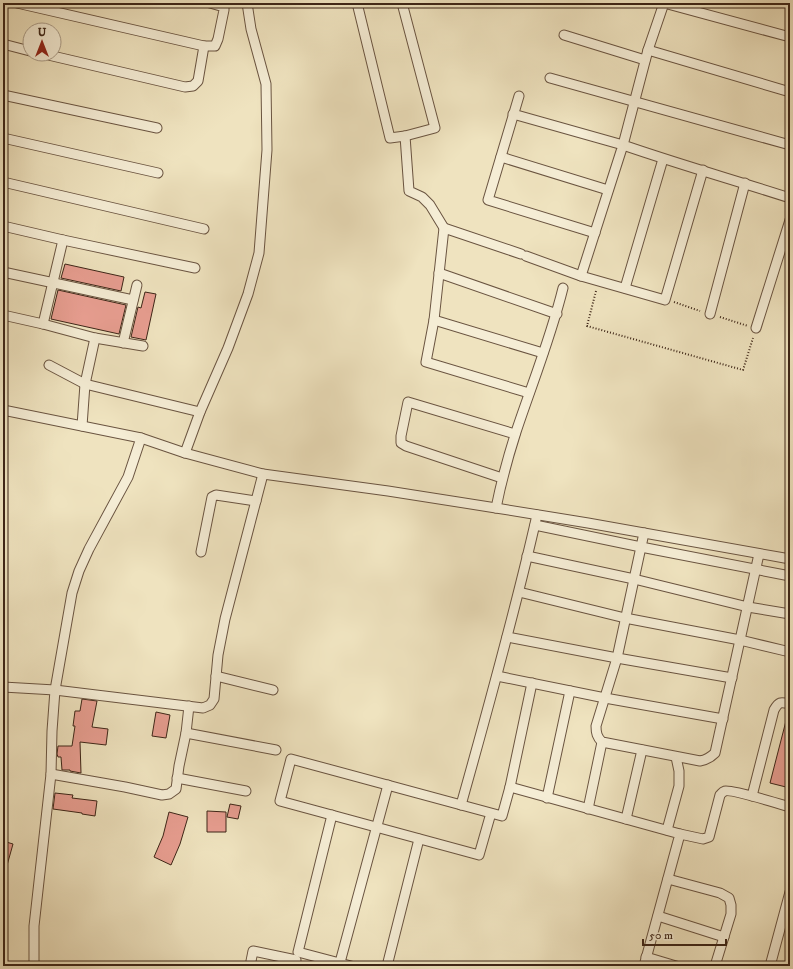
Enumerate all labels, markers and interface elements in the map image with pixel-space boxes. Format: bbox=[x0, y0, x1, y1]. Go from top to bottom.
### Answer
north arrow bbox=[22, 22, 62, 62]
text: U bbox=[38, 26, 47, 40]
scale bar bbox=[643, 921, 726, 947]
text: 50 m bbox=[649, 928, 673, 943]

